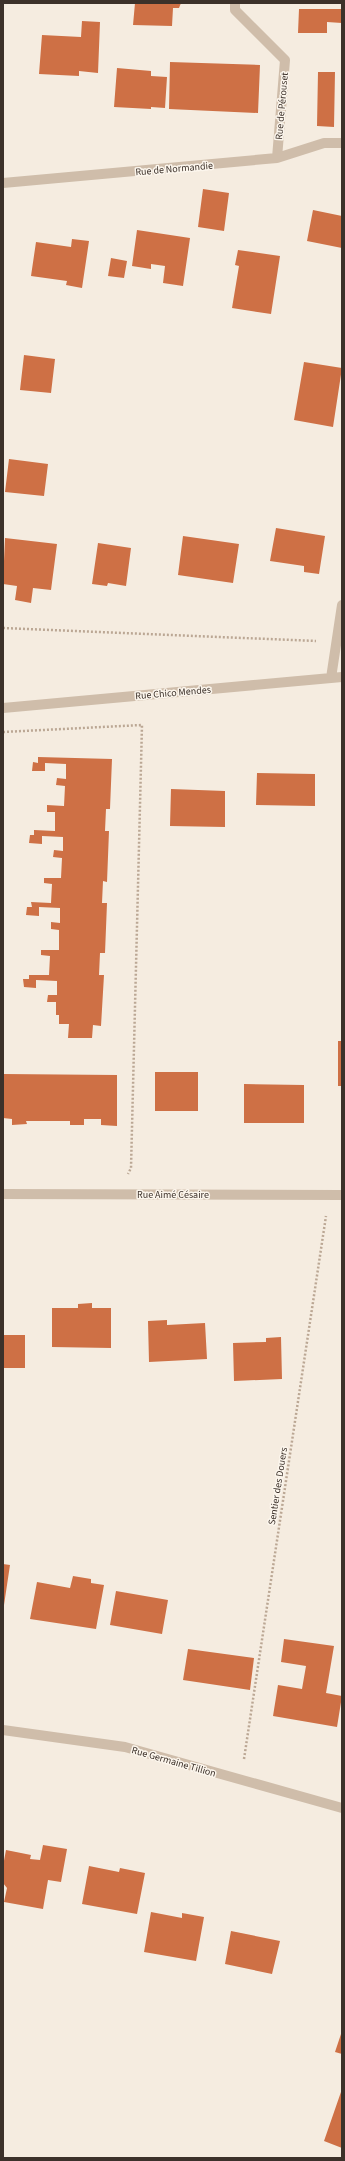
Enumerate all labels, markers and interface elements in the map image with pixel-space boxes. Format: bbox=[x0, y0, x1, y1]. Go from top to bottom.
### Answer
street label: Rue de Pérouset bbox=[272, 71, 292, 140]
street label: Rue de Normandie bbox=[135, 159, 213, 179]
street label: Rue Chico Mendes bbox=[135, 683, 211, 703]
street label: Rue Aimé Césaire bbox=[137, 1188, 209, 1202]
street label: Sentier des Douers bbox=[265, 1446, 291, 1526]
street label: Rue Germaine Tillion bbox=[130, 1743, 218, 1781]

